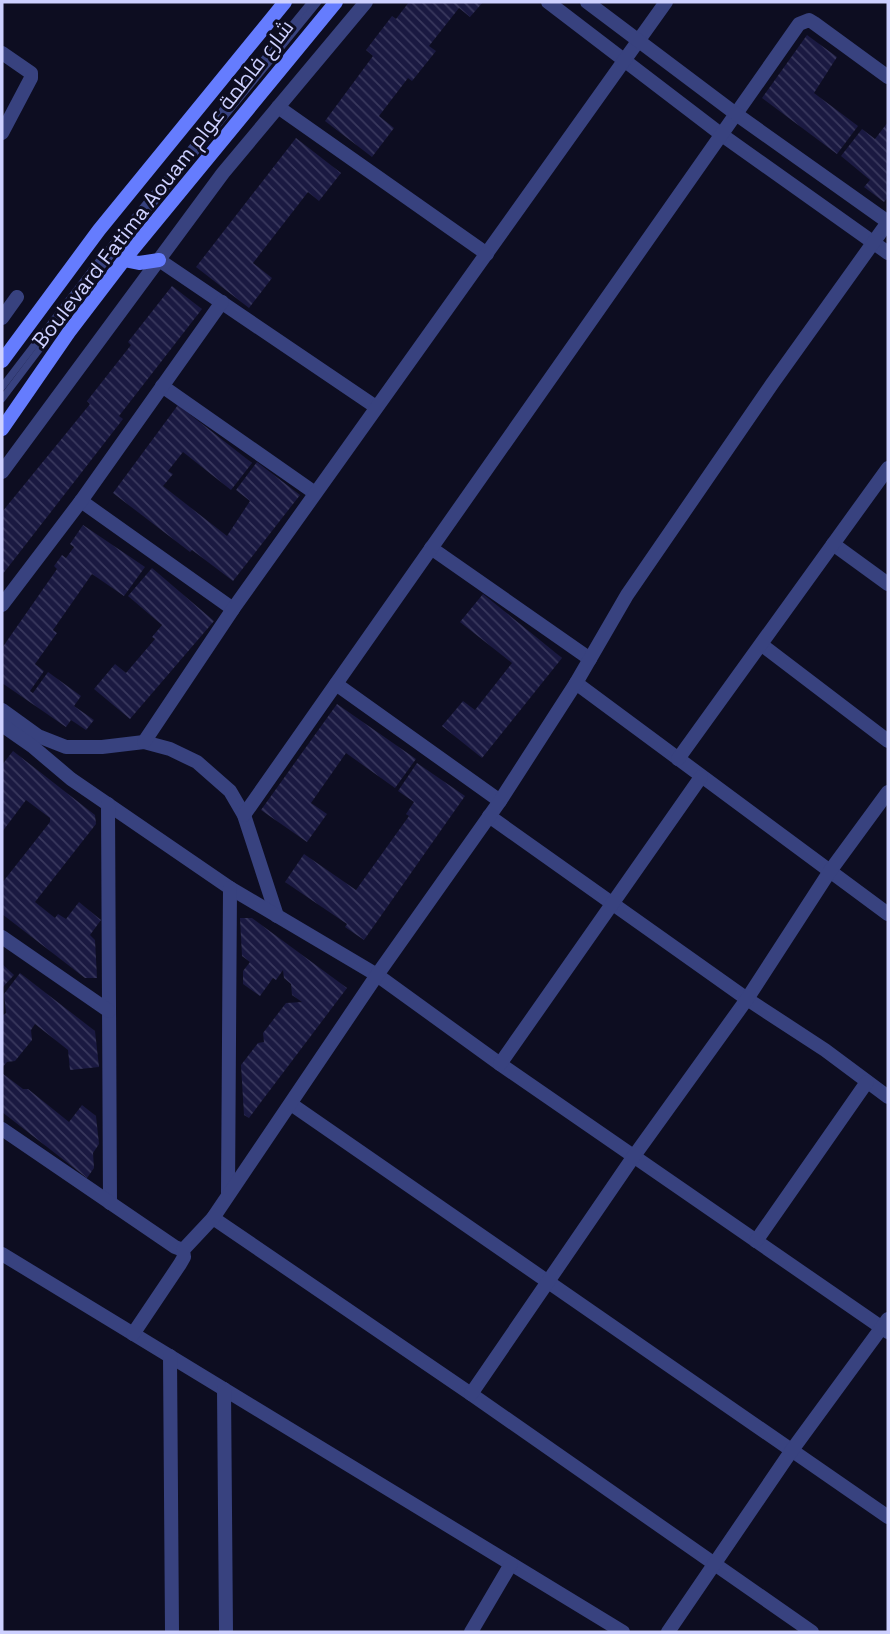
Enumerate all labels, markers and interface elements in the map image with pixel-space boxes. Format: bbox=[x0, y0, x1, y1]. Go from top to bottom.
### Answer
street label: Boulevard Fatima Aouam شارع فاطمة عوام bbox=[26, 14, 300, 354]

